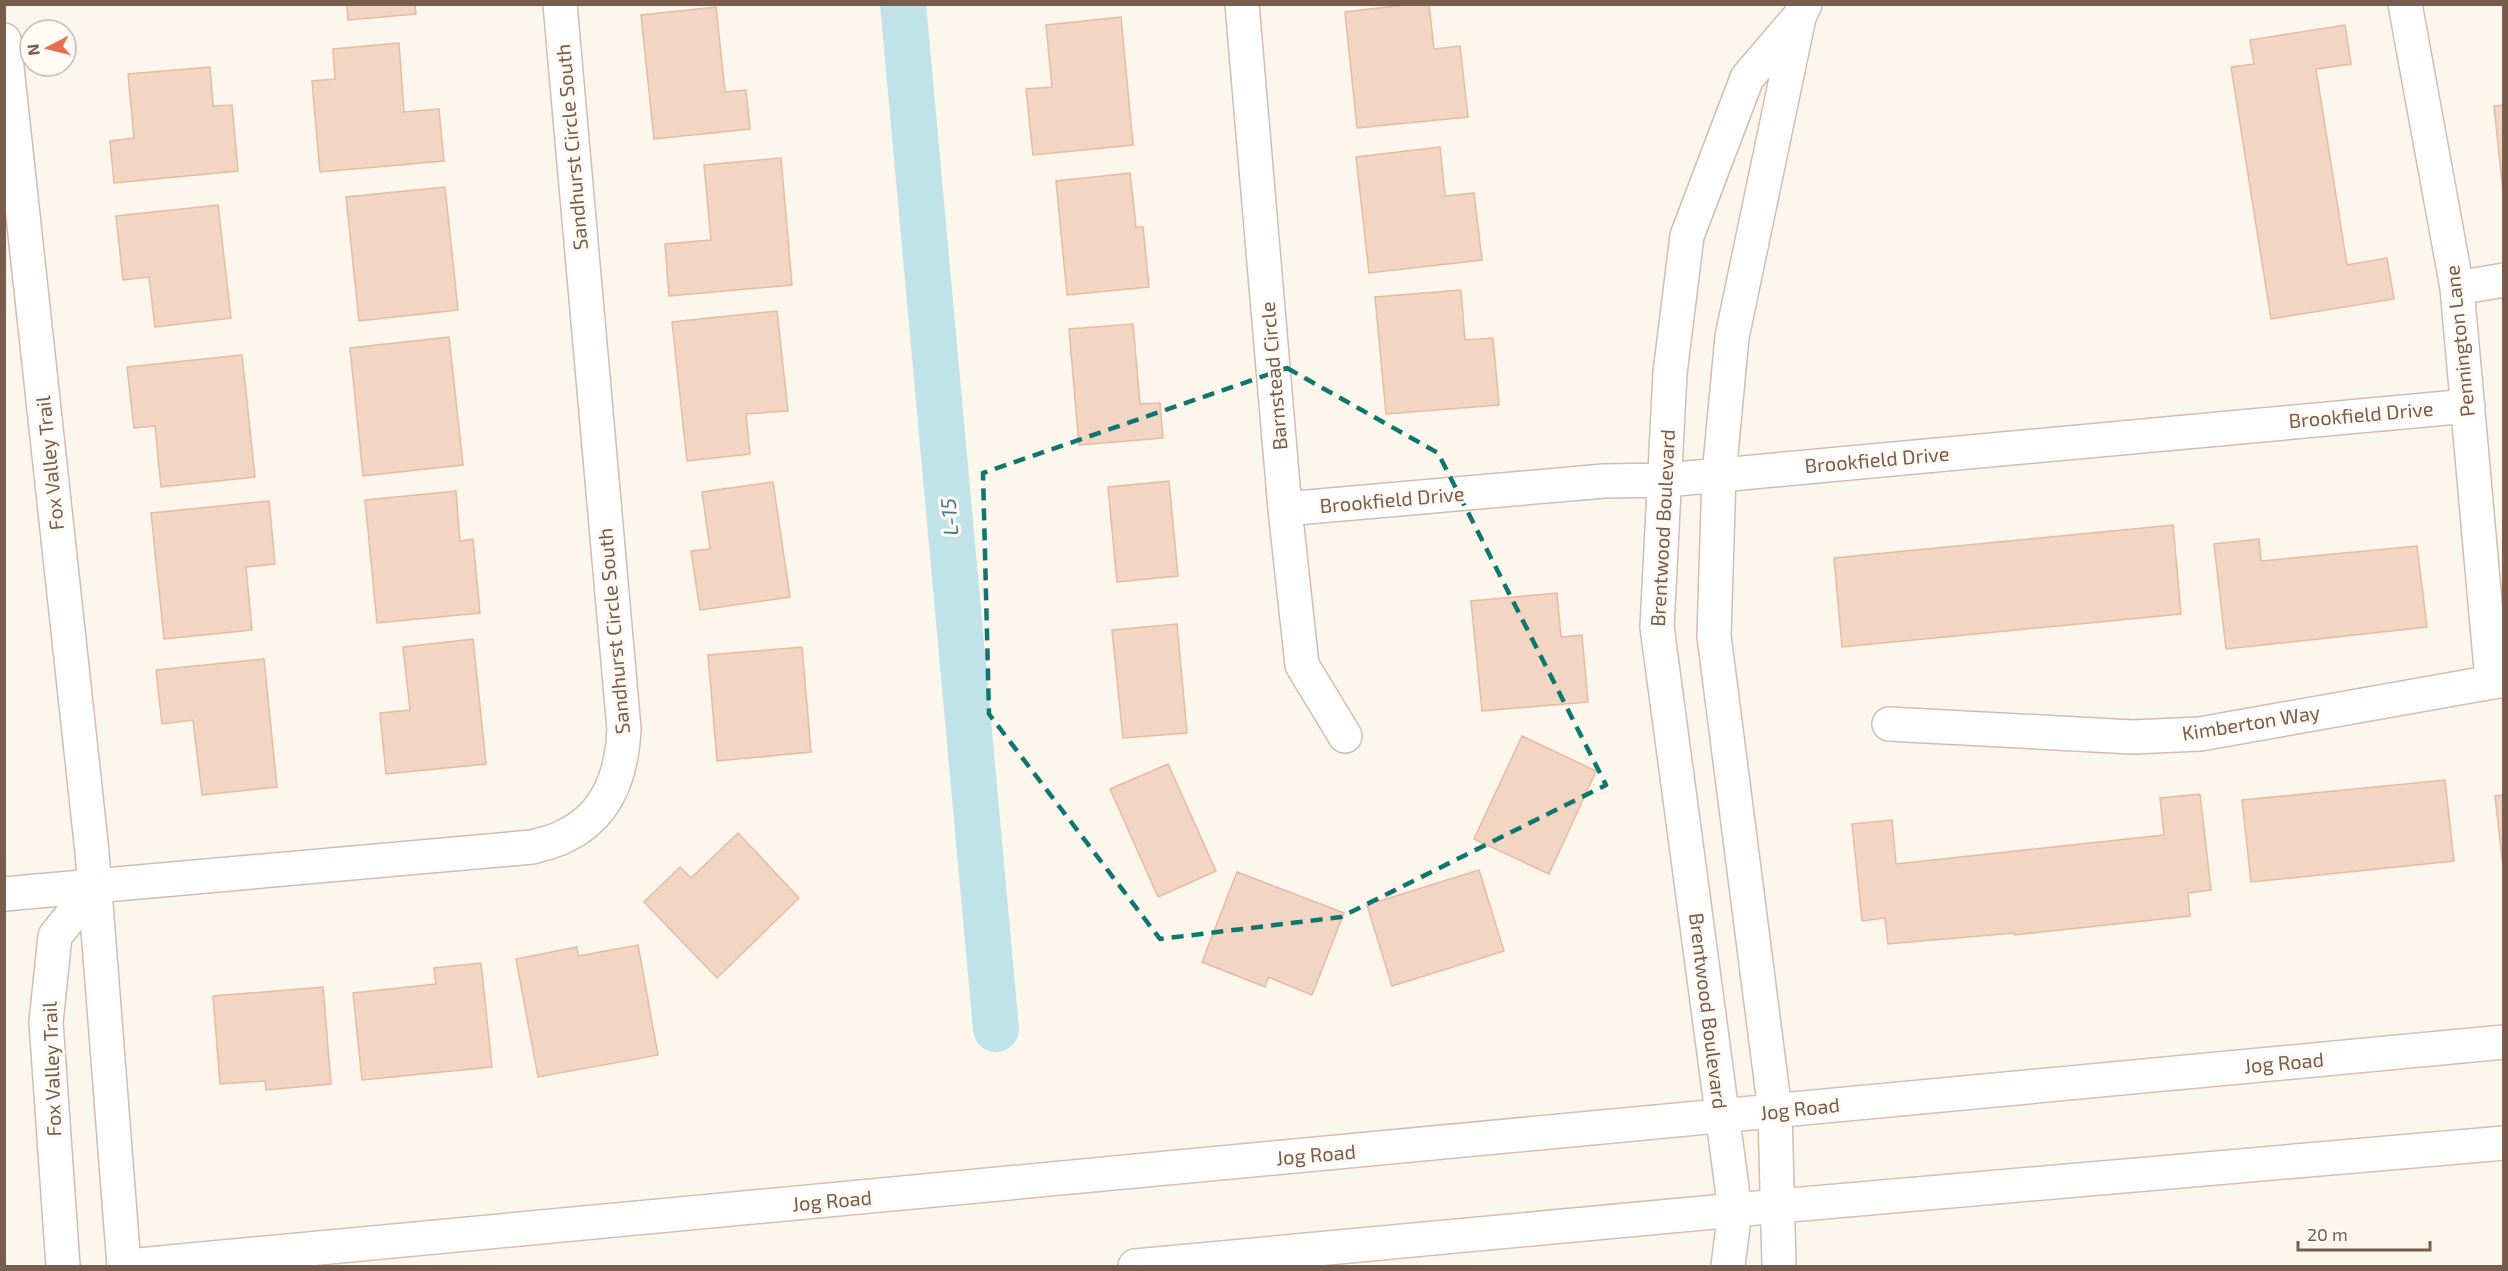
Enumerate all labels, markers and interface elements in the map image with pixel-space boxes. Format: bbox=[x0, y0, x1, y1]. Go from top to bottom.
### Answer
north arrow bbox=[18, 18, 78, 78]
text: N bbox=[22, 43, 43, 57]
street label: Sandhurst Circle South bbox=[550, 43, 592, 251]
street label: Pennington Lane bbox=[2439, 264, 2479, 418]
street label: Barnstead Circle bbox=[1255, 301, 1291, 451]
street label: Fox Valley Trail bbox=[30, 395, 68, 532]
street label: Brookfield Drive bbox=[2288, 396, 2434, 432]
street label: Brentwood Boulevard bbox=[1645, 429, 1679, 627]
street label: Brookfield Drive bbox=[1804, 441, 1950, 477]
street label: Brookfield Drive bbox=[1319, 481, 1465, 517]
water label: L-15 bbox=[934, 497, 963, 537]
street label: Sandhurst Circle South bbox=[592, 527, 634, 735]
street label: Kimberton Way bbox=[2180, 699, 2322, 745]
street label: Brentwood Boulevard bbox=[1685, 911, 1733, 1110]
street label: Fox Valley Trail bbox=[37, 1001, 65, 1137]
street label: Jog Road bbox=[2243, 1047, 2325, 1077]
street label: Jog Road bbox=[1759, 1092, 1841, 1124]
street label: Jog Road bbox=[1275, 1139, 1357, 1169]
street label: Jog Road bbox=[791, 1185, 873, 1215]
scale bar bbox=[2298, 1214, 2430, 1252]
text: 20 m bbox=[2307, 1223, 2348, 1245]

